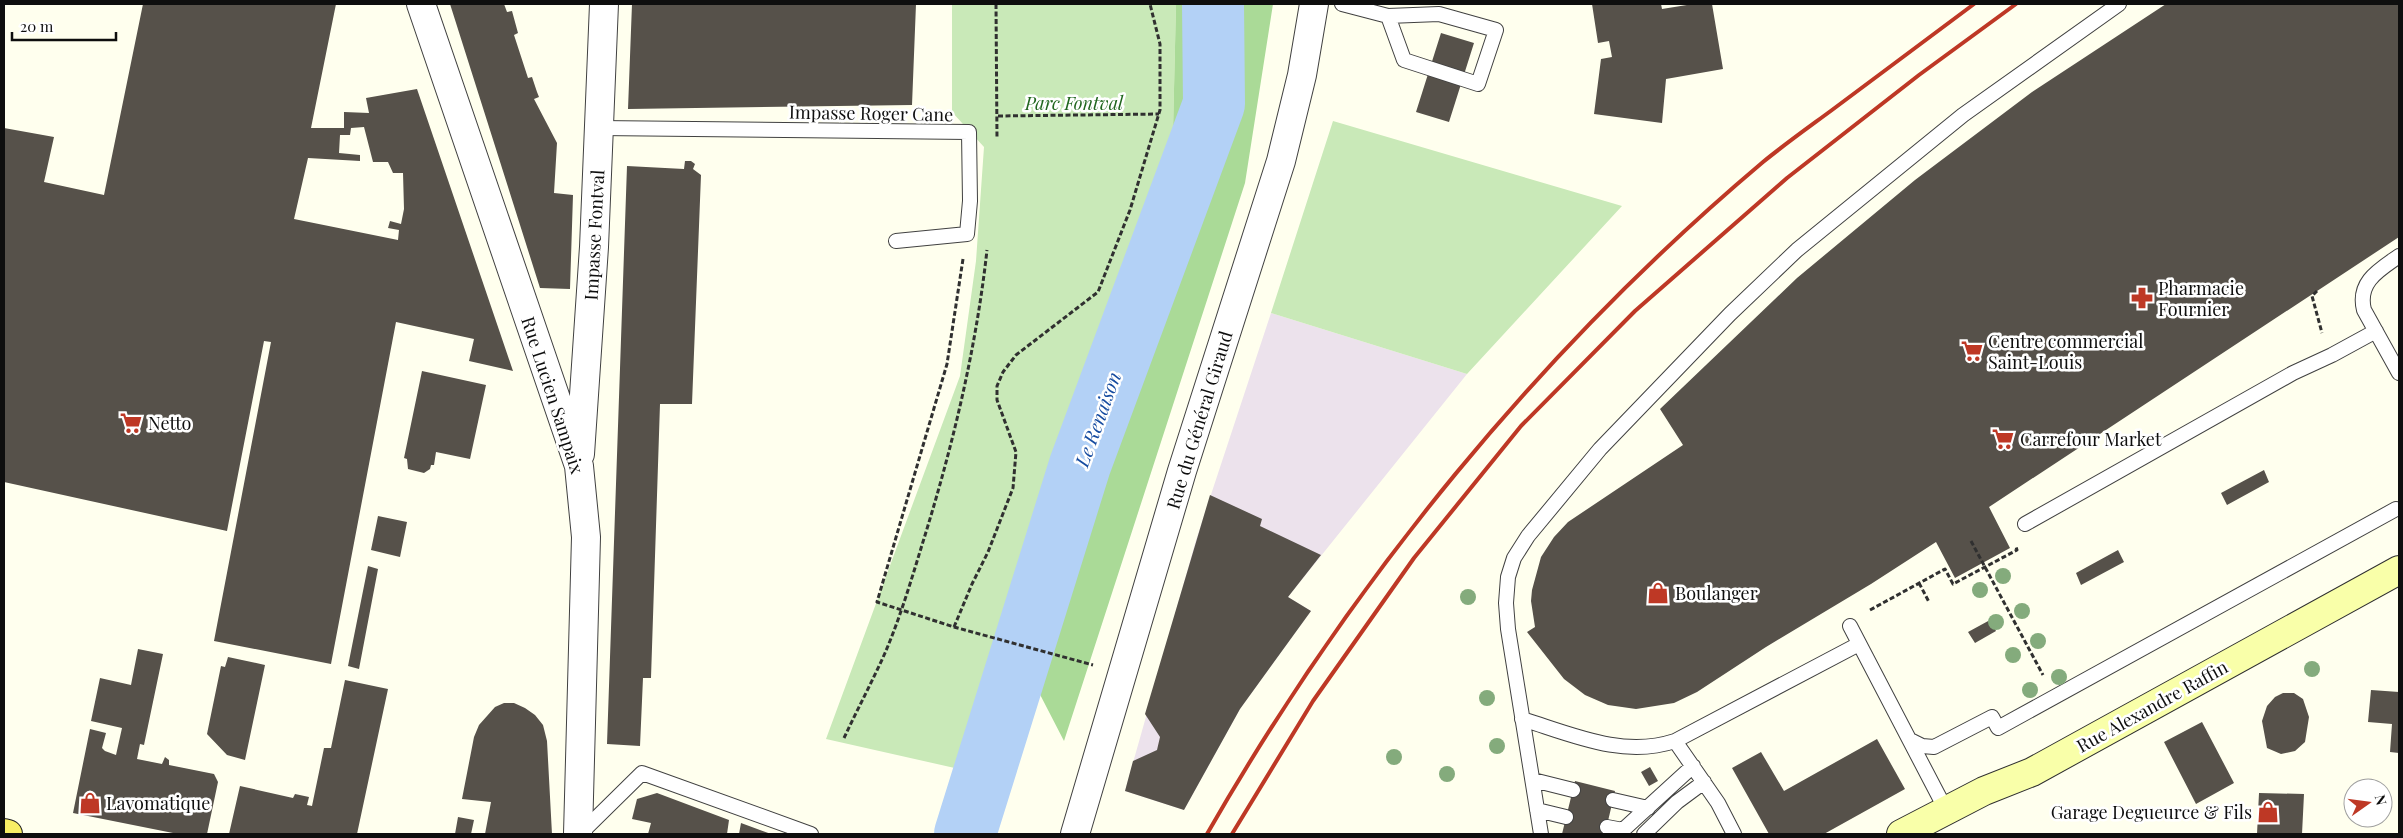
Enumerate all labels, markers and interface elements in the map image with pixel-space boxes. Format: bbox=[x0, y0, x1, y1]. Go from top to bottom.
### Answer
scale bar bbox=[12, 10, 116, 42]
text: 20 m bbox=[20, 16, 54, 36]
park label: Parc Fontval bbox=[1024, 91, 1124, 115]
street label: Impasse Roger Cane bbox=[789, 100, 953, 126]
street label: Impasse Fontval bbox=[579, 169, 609, 301]
place label: Pharmacie Fournier bbox=[2158, 276, 2244, 321]
pharmacy icon: Pharmacie Fournier bbox=[2129, 285, 2155, 311]
street label: Rue Lucien Sampaix bbox=[516, 313, 590, 477]
street label: Rue du Général Giraud bbox=[1160, 327, 1238, 512]
place label: Centre commercial Saint-Louis bbox=[1988, 329, 2143, 374]
supermarket icon: Centre commercial Saint-Louis bbox=[1959, 338, 1985, 364]
water label: Le Renaison bbox=[1067, 368, 1126, 471]
supermarket icon: Netto bbox=[118, 410, 144, 436]
place label: Netto bbox=[148, 411, 192, 435]
supermarket icon: Carrefour Market bbox=[1990, 426, 2016, 452]
place label: Carrefour Market bbox=[2020, 427, 2162, 451]
shop icon: Boulanger bbox=[1645, 580, 1671, 606]
place label: Boulanger bbox=[1675, 581, 1758, 605]
street label: Rue Alexandre Raffin bbox=[2072, 654, 2232, 758]
north arrow bbox=[2343, 778, 2393, 828]
shop icon: Lavomatique bbox=[77, 790, 103, 816]
place label: Lavomatique bbox=[106, 791, 210, 815]
text: N bbox=[2371, 793, 2392, 807]
shop icon: Garage Degueurce & Fils bbox=[2255, 799, 2281, 825]
place label: Garage Degueurce & Fils bbox=[2051, 800, 2252, 824]

